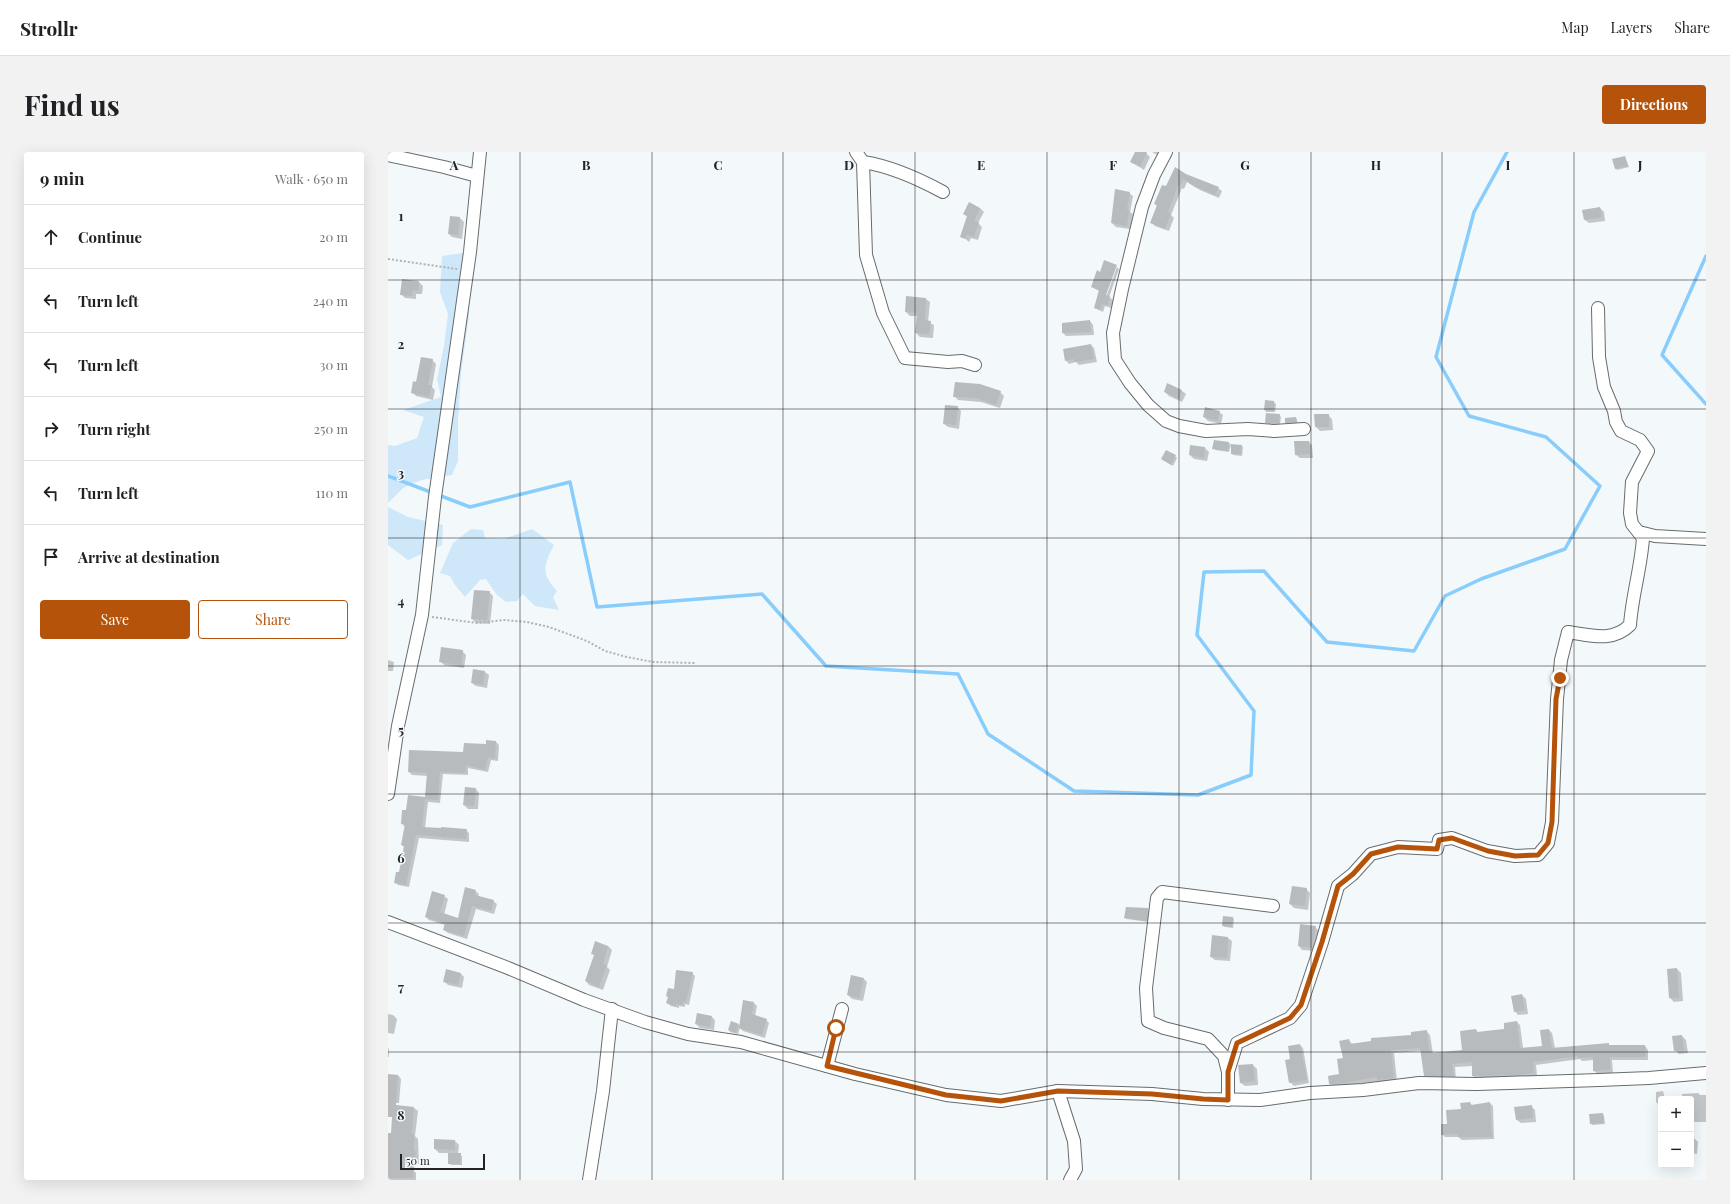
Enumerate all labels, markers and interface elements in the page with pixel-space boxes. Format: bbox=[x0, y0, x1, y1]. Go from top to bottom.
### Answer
text: Strollr bbox=[20, 15, 78, 41]
text: Map bbox=[1561, 18, 1589, 37]
text: Layers bbox=[1611, 18, 1652, 37]
text: Share bbox=[1674, 18, 1710, 37]
button: Directions bbox=[1602, 85, 1706, 124]
text: Find us bbox=[24, 86, 120, 123]
text: A bbox=[449, 156, 459, 173]
text: B bbox=[582, 156, 591, 173]
text: C bbox=[713, 156, 723, 173]
text: D bbox=[844, 156, 854, 173]
text: E bbox=[977, 156, 985, 173]
text: F bbox=[1109, 156, 1117, 173]
text: G bbox=[1240, 156, 1250, 173]
text: H bbox=[1371, 156, 1381, 173]
text: I bbox=[1506, 156, 1511, 173]
text: J bbox=[1637, 156, 1643, 173]
text: 9 min bbox=[40, 167, 85, 189]
text: Walk · 650 m bbox=[275, 170, 348, 187]
text: 1 bbox=[399, 207, 404, 224]
icon: ahead bbox=[40, 226, 62, 248]
text: Continue bbox=[78, 227, 142, 247]
text: 20 m bbox=[319, 228, 348, 245]
icon: left bbox=[40, 290, 62, 312]
text: Turn left bbox=[78, 291, 139, 311]
text: 240 m bbox=[313, 292, 348, 309]
text: 2 bbox=[398, 335, 405, 352]
icon: left bbox=[40, 354, 62, 376]
text: Turn left bbox=[78, 355, 139, 375]
text: 30 m bbox=[320, 356, 348, 373]
icon: right bbox=[40, 418, 62, 440]
text: Turn right bbox=[78, 419, 151, 439]
text: 250 m bbox=[314, 420, 348, 437]
text: 3 bbox=[398, 464, 404, 481]
icon: left bbox=[40, 482, 62, 504]
text: Turn left bbox=[78, 483, 139, 503]
text: 110 m bbox=[316, 484, 348, 501]
icon: arrive bbox=[40, 546, 62, 568]
text: Arrive at destination bbox=[78, 547, 220, 567]
text: 4 bbox=[398, 592, 405, 609]
button: Save bbox=[40, 600, 190, 639]
button: Share bbox=[198, 600, 348, 639]
route end bbox=[1551, 669, 1569, 687]
text: 5 bbox=[398, 721, 404, 738]
text: 6 bbox=[397, 849, 405, 866]
text: 7 bbox=[398, 978, 404, 995]
route start bbox=[827, 1019, 845, 1037]
map controls bbox=[1658, 1096, 1694, 1168]
button: + bbox=[1658, 1096, 1694, 1132]
text: 8 bbox=[397, 1106, 405, 1123]
button: − bbox=[1658, 1132, 1694, 1168]
scale bar bbox=[400, 1152, 485, 1171]
text: 50 m bbox=[406, 1153, 430, 1168]

